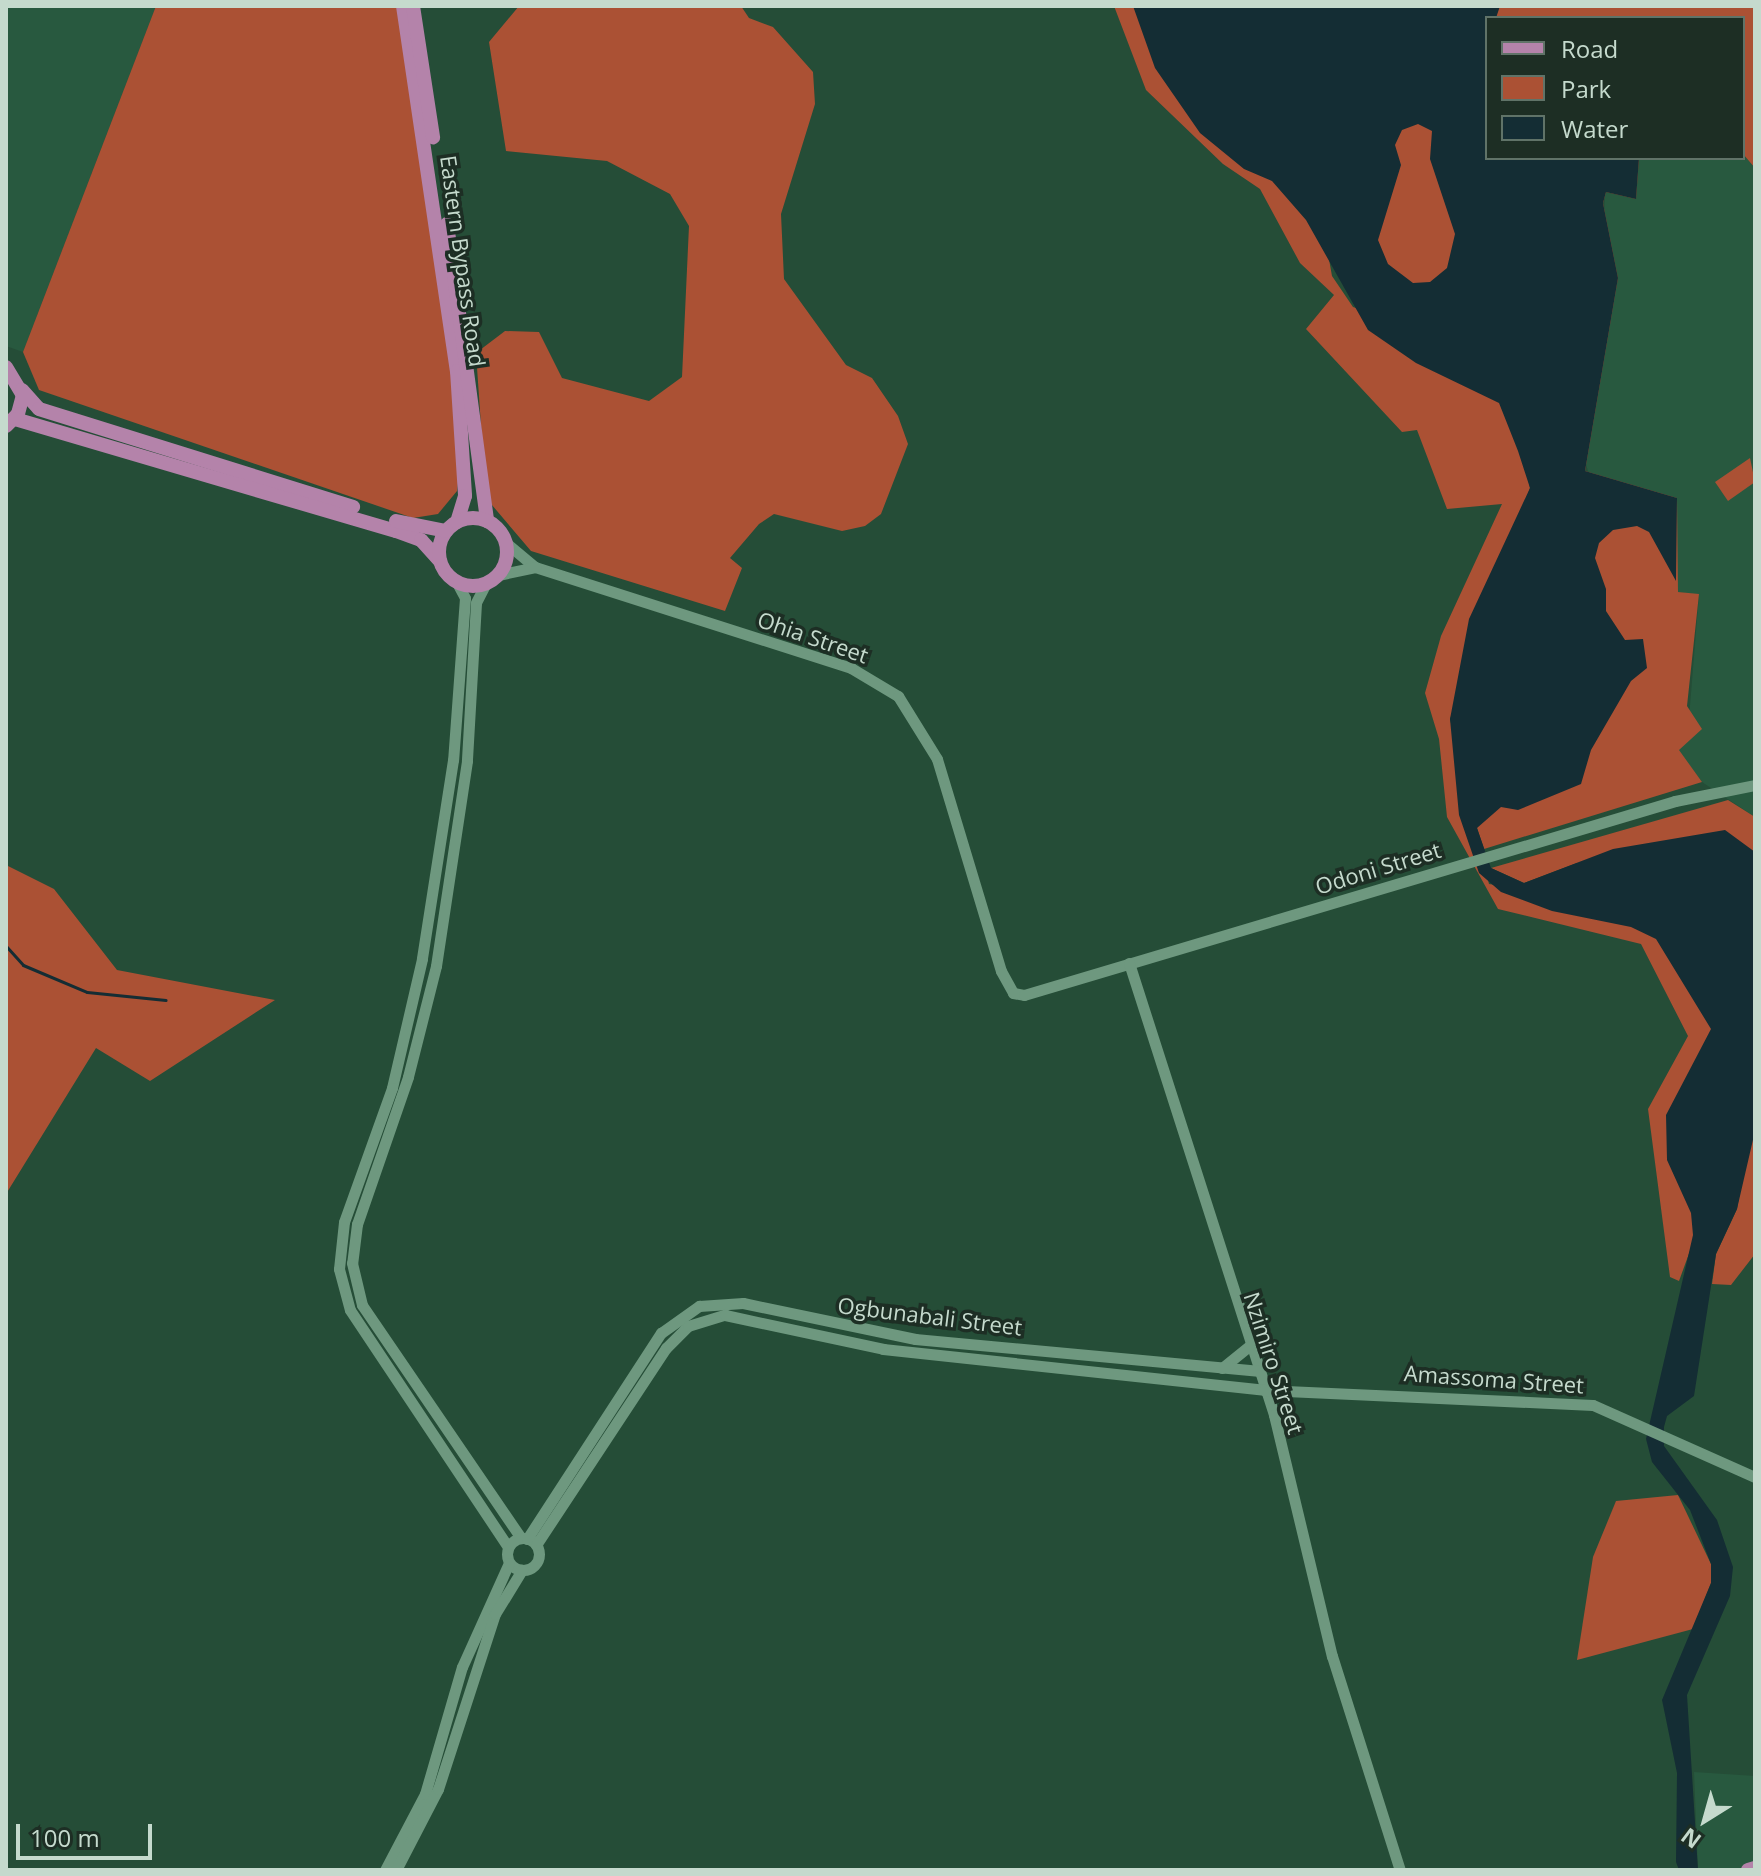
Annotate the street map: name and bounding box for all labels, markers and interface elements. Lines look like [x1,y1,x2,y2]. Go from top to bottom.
legend [1485,16,1745,160]
text: Road [1561,32,1618,65]
text: Park [1561,72,1611,105]
text: Water [1561,112,1628,145]
street label: Eastern Bypass Road [435,153,491,369]
street label: Ohia Street [754,606,872,668]
street label: Odoni Street [1312,836,1444,900]
street label: Nzimiro Street [1239,1289,1309,1437]
street label: Ogbunabali Street [836,1292,1024,1340]
street label: Amassoma Street [1403,1360,1585,1398]
north arrow [1665,1780,1745,1860]
scale bar [20,1808,156,1858]
text: 100 m [30,1821,100,1854]
text: N [1674,1822,1707,1857]

